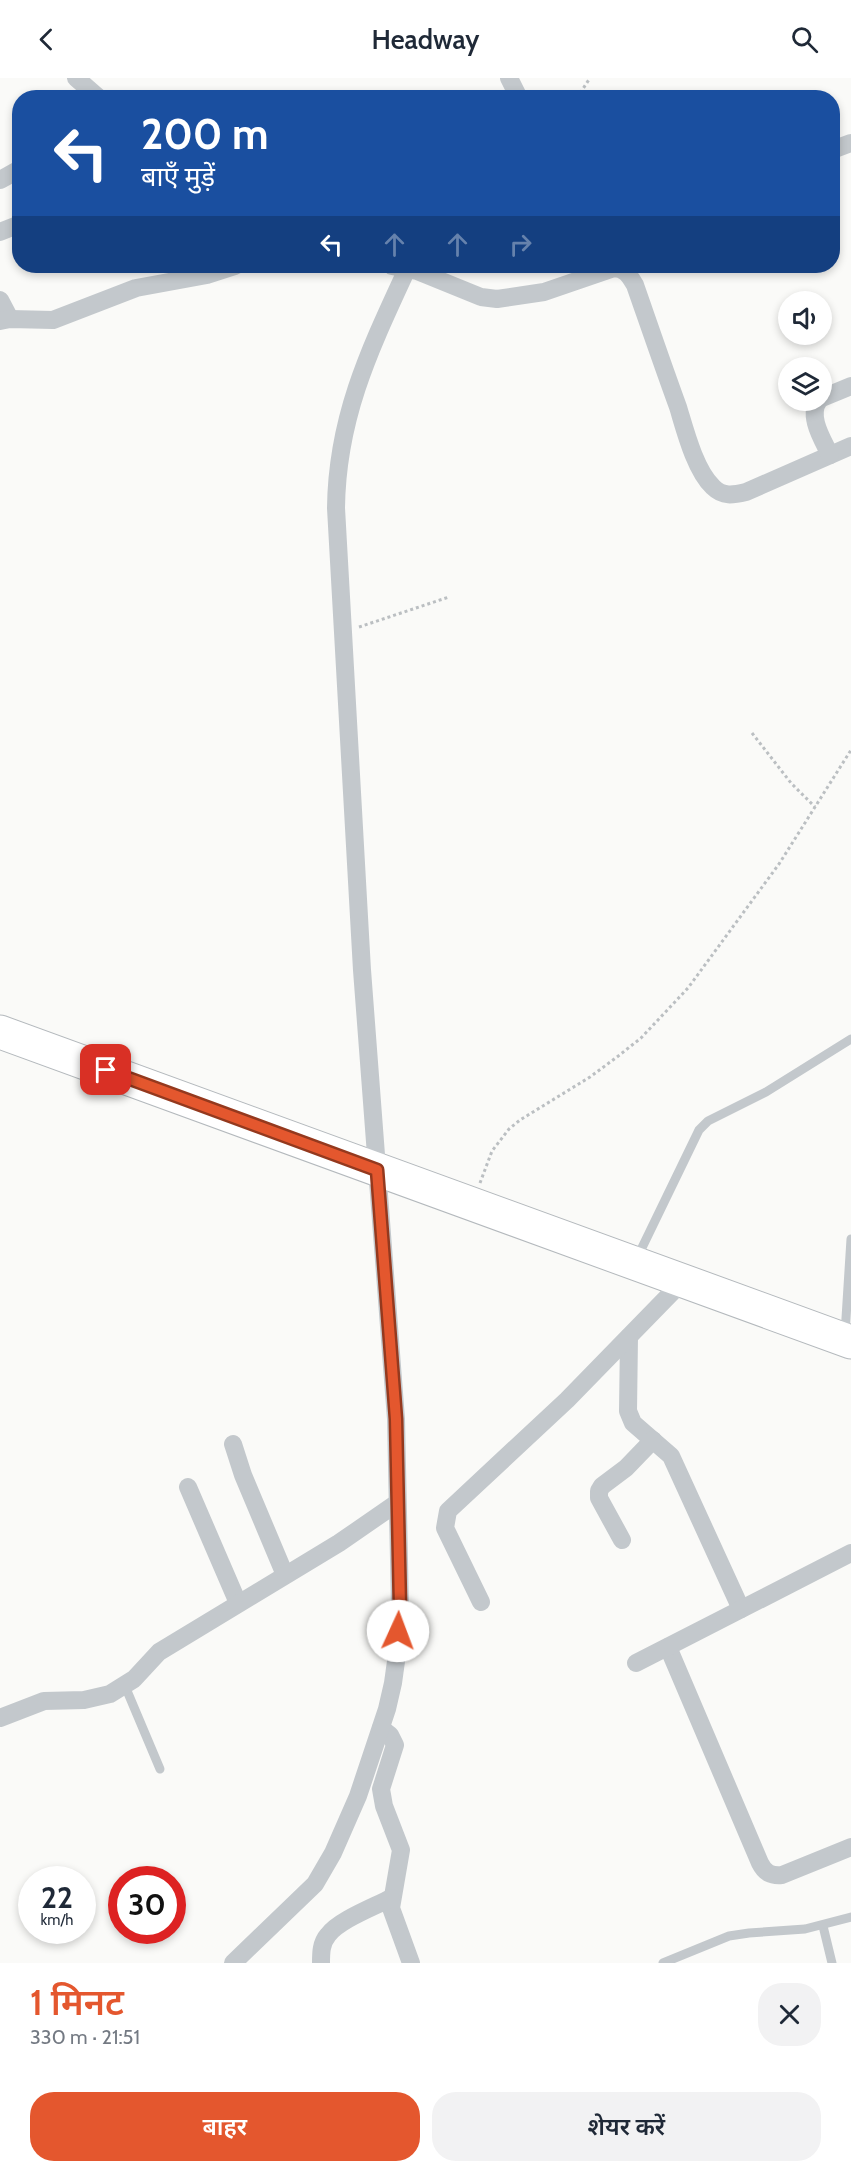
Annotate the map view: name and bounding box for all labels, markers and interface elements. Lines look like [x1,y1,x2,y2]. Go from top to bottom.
icon: back [30,23,63,56]
text: Headway [372,23,479,56]
icon: search [788,23,821,56]
text: 200 m [141,108,268,160]
icon: left [42,114,120,192]
text: बाएँ मुड़ें [141,160,215,193]
icon: left [315,228,348,261]
icon: ahead [378,228,411,261]
icon: ahead [441,228,474,261]
icon: right [504,228,537,261]
map controls [778,291,832,411]
button: sound [778,291,832,345]
button: layers [778,357,832,411]
pin [80,1044,131,1095]
icon: arrive [89,1053,122,1086]
position arrow [366,1599,430,1663]
speed limit sign: 30 [108,1866,186,1944]
text: 22 [41,1879,73,1916]
text: km/h [41,1911,73,1929]
text: 1 मिनट [30,1980,124,2024]
button: close [758,1983,821,2046]
text: 330 m · 21:51 [30,2025,140,2049]
button: बाहर [30,2092,420,2161]
button: शेयर करें [432,2092,821,2161]

